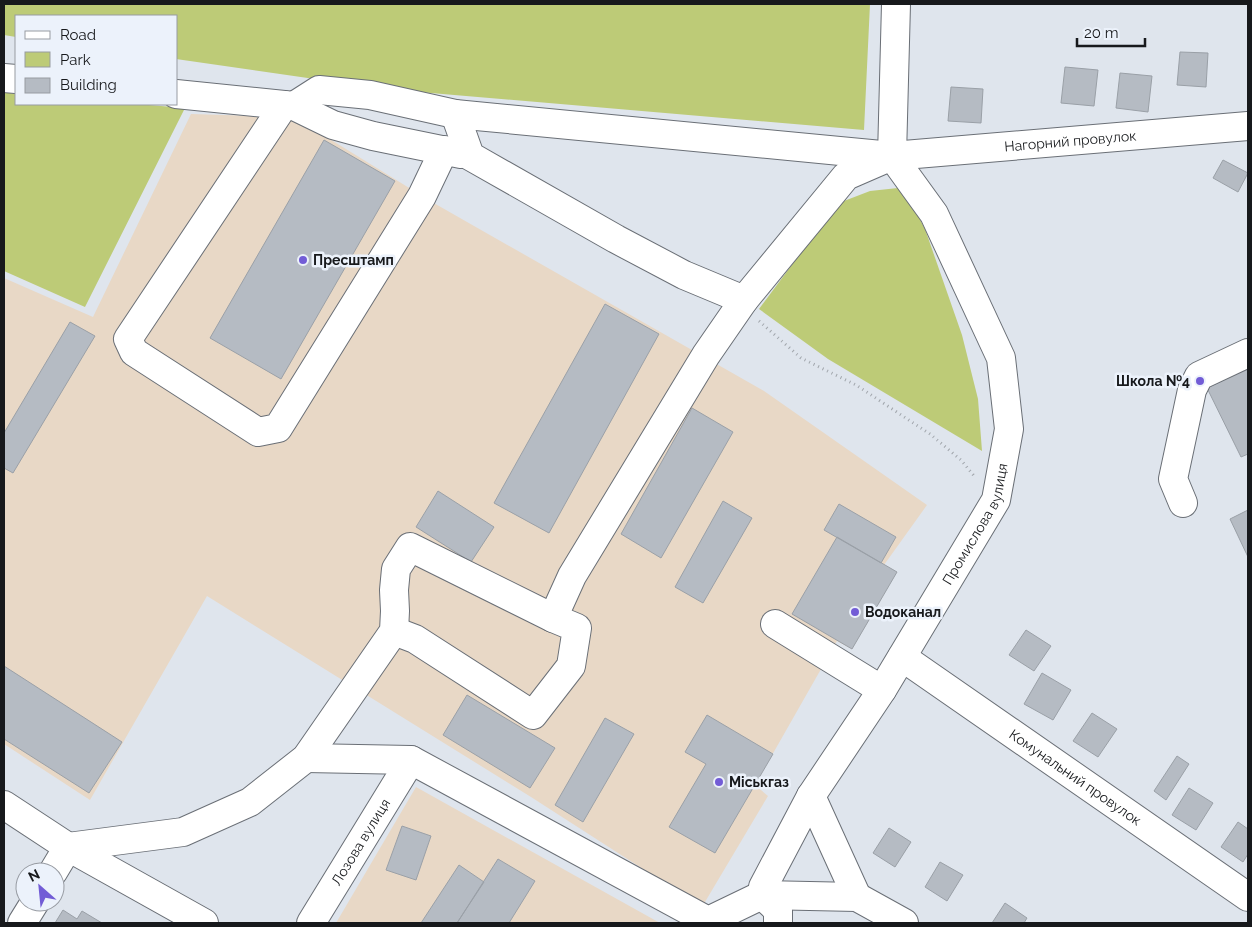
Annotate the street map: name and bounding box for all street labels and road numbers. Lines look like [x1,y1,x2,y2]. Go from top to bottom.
street label: Нагорний провулок [1004,127,1137,155]
street label: Промислова вулиця [939,462,1011,588]
street label: Комунальний провулок [1006,726,1144,829]
street label: Лозова вулиця [328,796,393,888]

